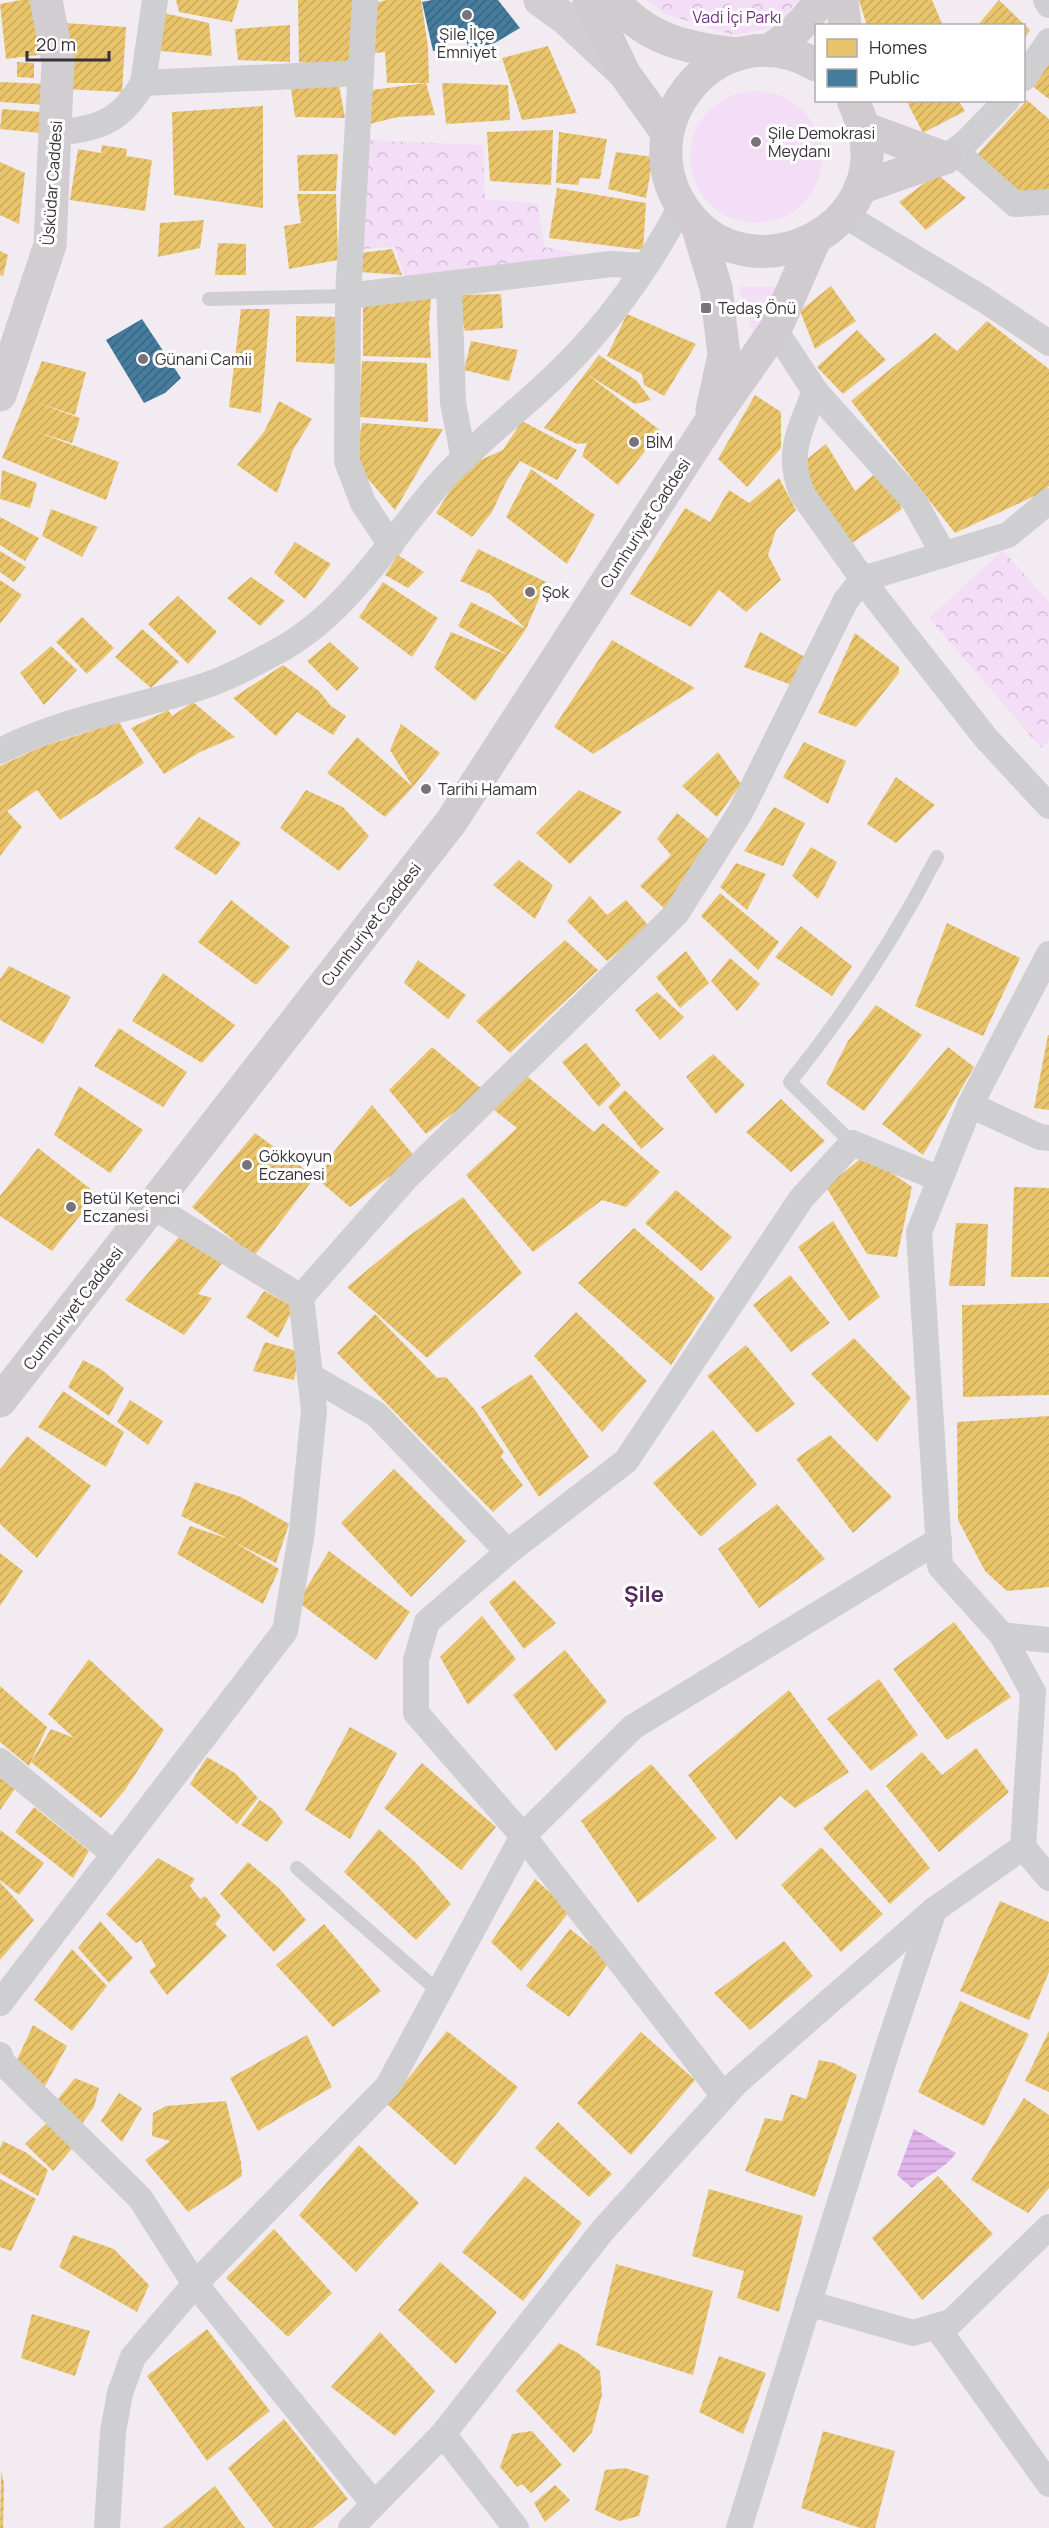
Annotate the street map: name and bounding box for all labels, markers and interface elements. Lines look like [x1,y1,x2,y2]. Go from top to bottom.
park label: Vadi İçi Parkı [692,6,782,28]
marker: Şile İlçe Emniyet [460,8,474,22]
place label: Şile İlçe Emniyet [437,23,497,63]
scale bar [27,24,110,62]
legend [815,24,1025,102]
text: 20 m [36,32,76,56]
text: Homes [869,35,927,59]
text: Public [869,65,920,89]
street label: Üsküdar Caddesi [37,120,67,246]
place label: Şile Demokrasi Meydanı [768,122,875,162]
marker: Şile Demokrasi Meydanı [749,135,763,149]
place label: Tedaş Önü [718,297,796,319]
marker: Tedaş Önü [699,301,713,315]
place label: Günani Camii [155,348,252,370]
marker: Günani Camii [136,352,150,366]
place label: BİM [646,431,673,453]
marker: BİM [627,435,641,449]
street label: Cumhuriyet Caddesi [595,454,695,592]
place label: Şok [542,581,570,603]
marker: Şok [523,585,537,599]
place label: Tarihi Hamam [438,778,537,800]
marker: Tarihi Hamam [419,782,433,796]
street label: Cumhuriyet Caddesi [316,858,426,990]
place label: Gökkoyun Eczanesi [259,1145,332,1185]
marker: Gökkoyun Eczanesi [240,1158,254,1172]
place label: Betül Ketenci Eczanesi [83,1187,180,1227]
marker: Betül Ketenci Eczanesi [64,1200,78,1214]
street label: Cumhuriyet Caddesi [18,1242,128,1374]
district label: Şile [624,1579,664,1609]

